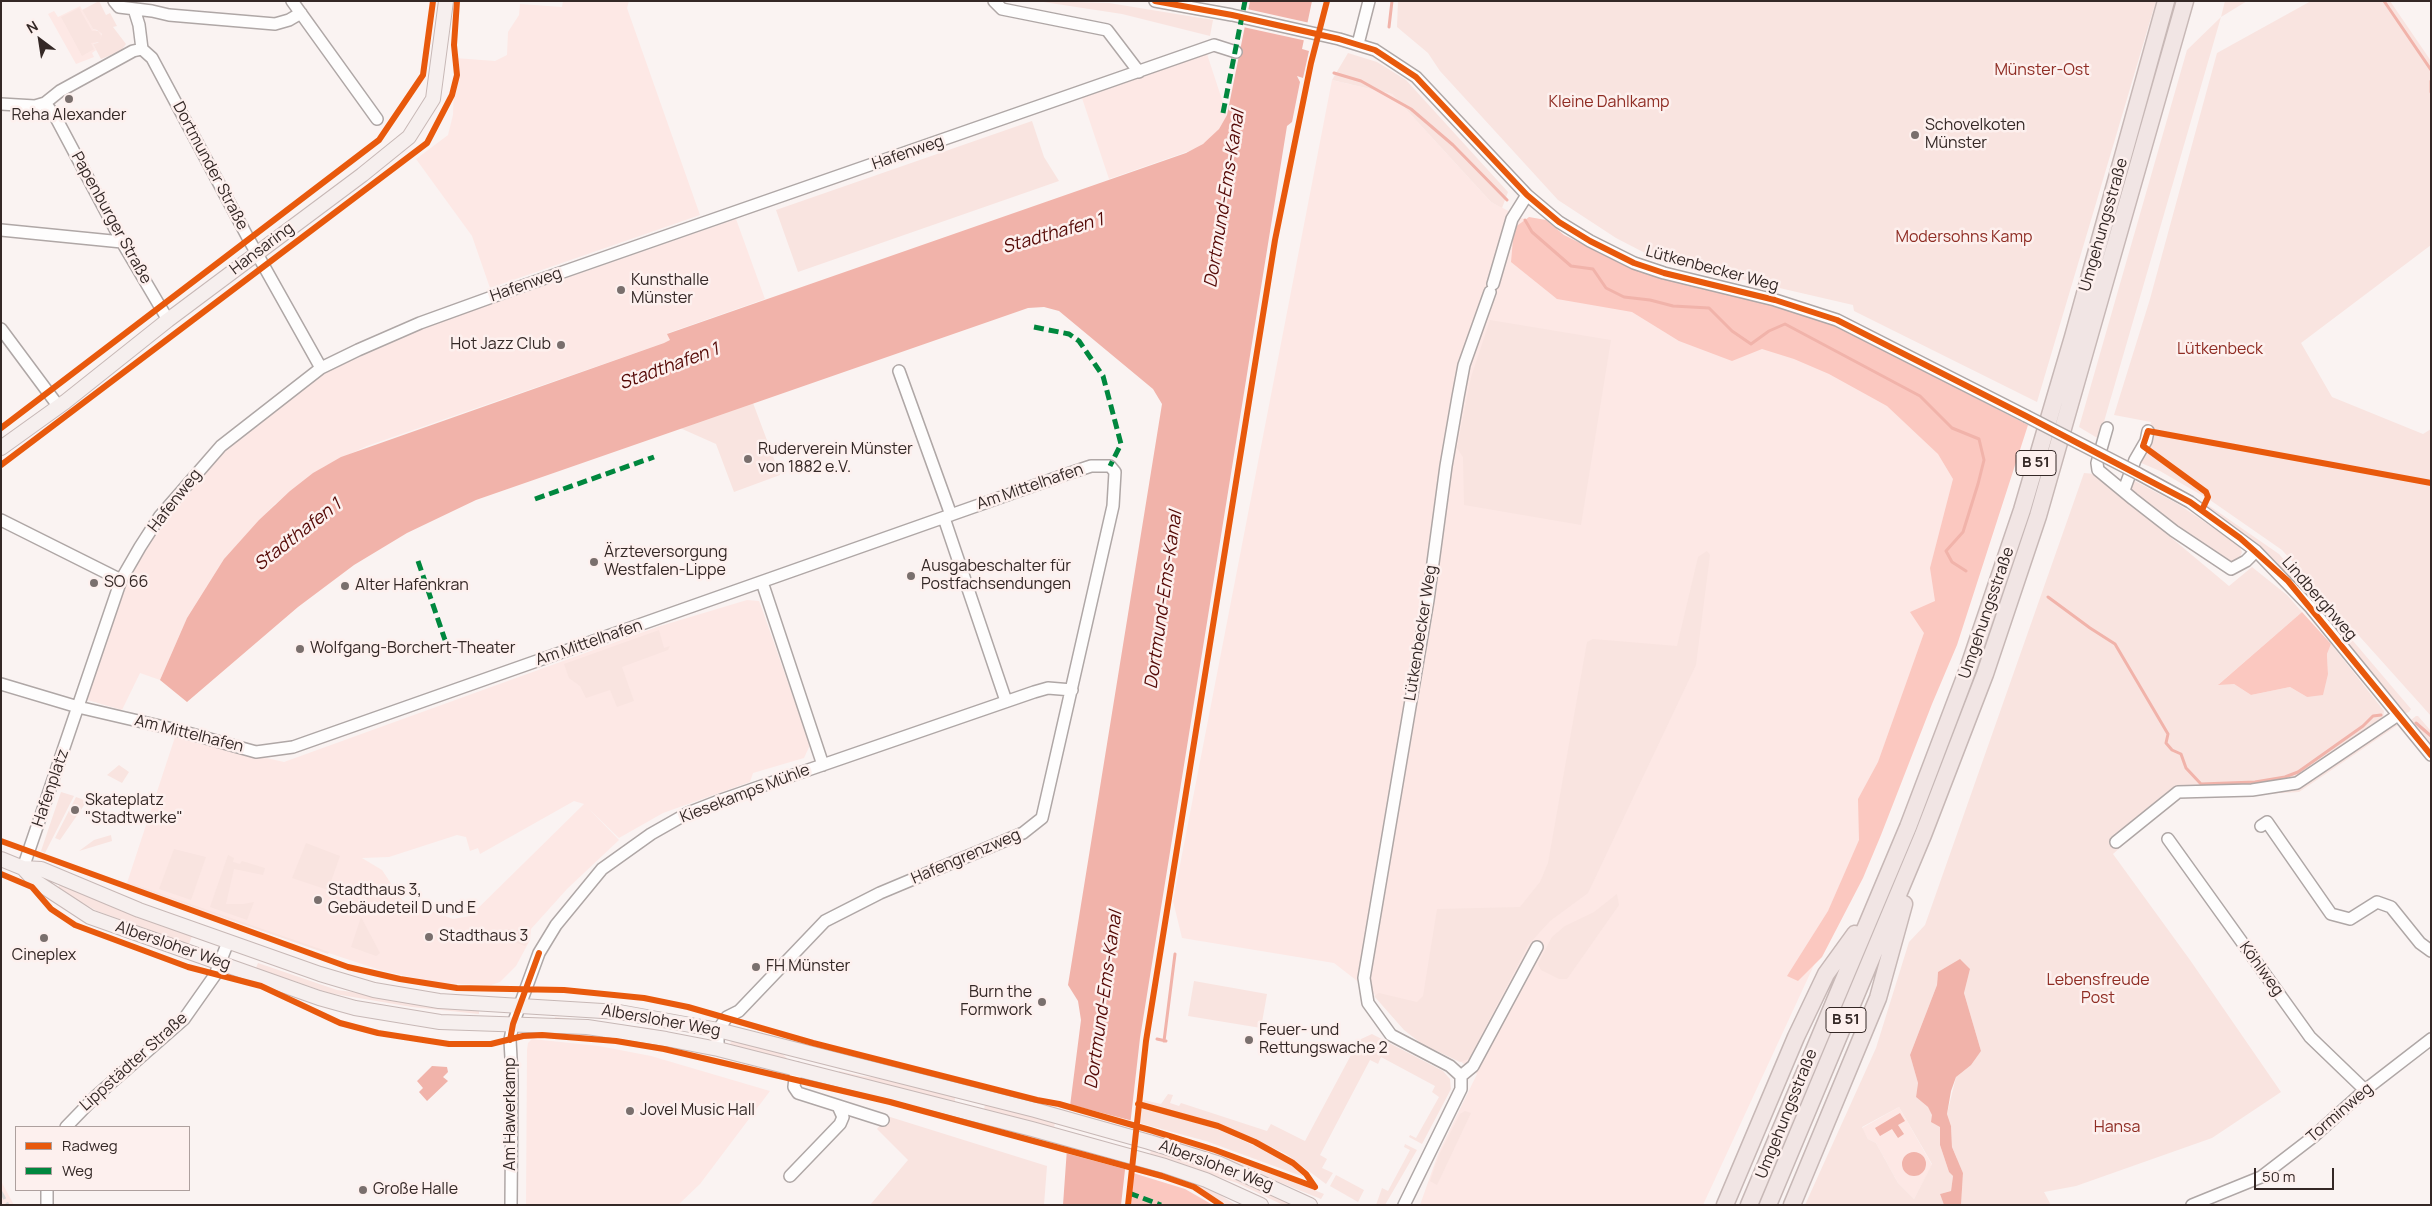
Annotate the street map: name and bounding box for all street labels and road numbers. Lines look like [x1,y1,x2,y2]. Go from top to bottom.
street label: Dortmunder Straße [168,99,252,233]
street label: Hafenweg [870,132,946,174]
street label: Papenburger Straße [67,149,155,287]
street label: Umgehungsstraße [2076,156,2132,294]
street label: Hansaring [226,219,298,279]
street label: Lütkenbecker Weg [1643,242,1781,296]
street label: Hafenweg [488,264,564,306]
road number: B 51 [2016,450,2056,476]
street label: Am Mittelhafen [974,460,1086,514]
street label: Hafenweg [144,466,206,536]
street label: Umgehungsstraße [1955,545,2019,681]
street label: Lindberghweg [2277,553,2361,645]
street label: Lütkenbecker Weg [1401,564,1441,702]
street label: Am Mittelhafen [533,616,645,670]
street label: Am Mittelhafen [133,711,245,757]
street label: Hafenplatz [29,747,73,829]
street label: Kiesekamps Mühle [677,760,813,828]
street label: Hafengrenzweg [909,825,1023,889]
street label: Albersloher Weg [113,917,233,975]
street label: Köhlweg [2235,938,2287,1000]
street label: Albersloher Weg [600,1001,722,1041]
road number: B 51 [1826,1008,1866,1032]
street label: Lippstädter Straße [76,1009,192,1115]
street label: Umgehungsstraße [1752,1046,1822,1182]
street label: Am Hawerkamp [501,1057,521,1171]
street label: Torminweg [2303,1079,2377,1147]
street label: Albersloher Weg [1156,1136,1276,1196]

